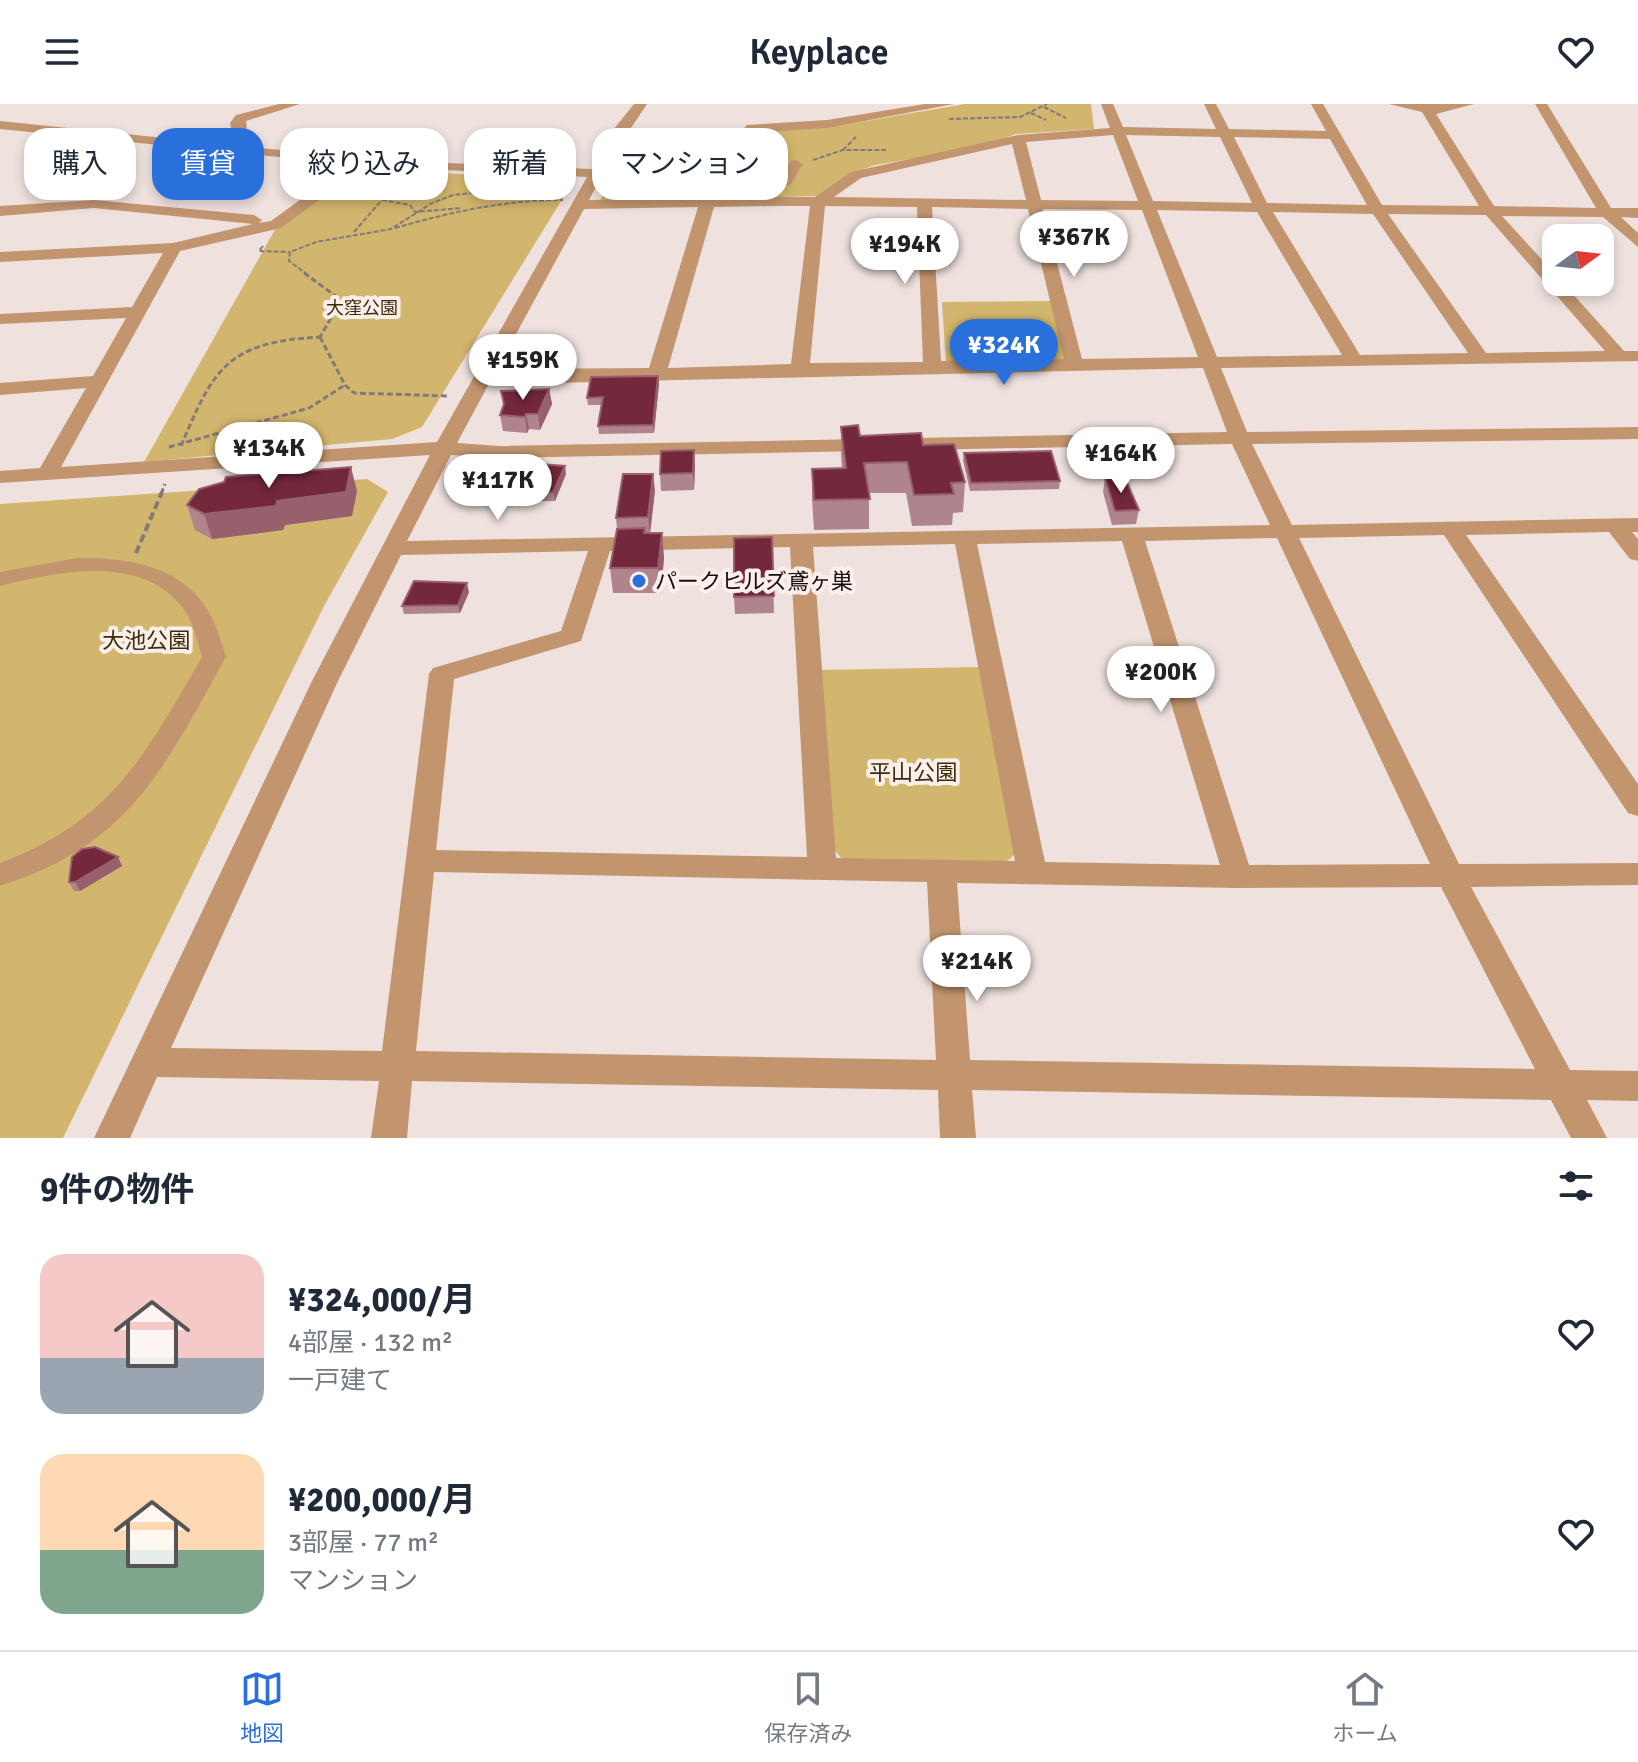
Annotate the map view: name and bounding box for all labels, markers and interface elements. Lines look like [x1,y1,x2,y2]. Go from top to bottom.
icon: menu [40,30,84,74]
text: Keyplace [749,30,889,75]
icon: heart [1554,30,1598,74]
chip: 購入 [24,128,136,200]
chip: 賃貸 [152,128,264,200]
chip: 絞り込み [280,128,448,200]
chip: 新着 [464,128,576,200]
chip: マンション [592,128,788,200]
pin: ¥367K [1018,211,1130,279]
pin: ¥194K [849,218,961,286]
text: ¥367K [1038,221,1110,253]
north arrow [1542,224,1614,296]
map controls [1542,224,1614,296]
text: ¥194K [869,228,941,260]
park label: 大窪公園 [326,297,398,319]
pin: ¥324K [948,319,1060,387]
text: ¥324K [968,329,1040,361]
pin: ¥159K [467,334,579,402]
text: ¥159K [487,344,559,376]
pin: ¥134K [213,422,325,490]
pin: ¥164K [1065,427,1177,495]
text: ¥134K [233,432,305,464]
text: ¥164K [1085,437,1157,469]
pin: ¥117K [442,454,554,522]
text: ¥117K [462,464,534,496]
place label: パークヒルズ鳶ヶ巣 [655,568,853,595]
marker: パークヒルズ鳶ヶ巣 [630,572,648,590]
park label: 大池公園 [102,627,190,654]
pin: ¥200K [1105,646,1217,714]
text: ¥200K [1125,656,1197,688]
park label: 平山公園 [869,759,957,786]
pin: ¥214K [921,935,1033,1003]
text: ¥214K [941,945,1013,977]
icon: filters [1554,1164,1598,1208]
text: 9件の物件 [40,1169,194,1211]
text: ¥324,000/月 [288,1279,476,1321]
icon: home [104,1286,200,1382]
icon: heart [1554,1312,1598,1356]
text: 4部屋 · 132 m² [288,1327,453,1359]
text: 一戸建て [288,1365,392,1397]
text: ¥200,000/月 [288,1479,476,1521]
icon: home [104,1486,200,1582]
icon: heart [1554,1512,1598,1556]
text: 3部屋 · 77 m² [288,1527,439,1559]
text: マンション [288,1565,418,1597]
tab: 地図 [240,1667,284,1747]
tab: 保存済み [764,1667,852,1747]
tab: ホーム [1333,1667,1398,1747]

